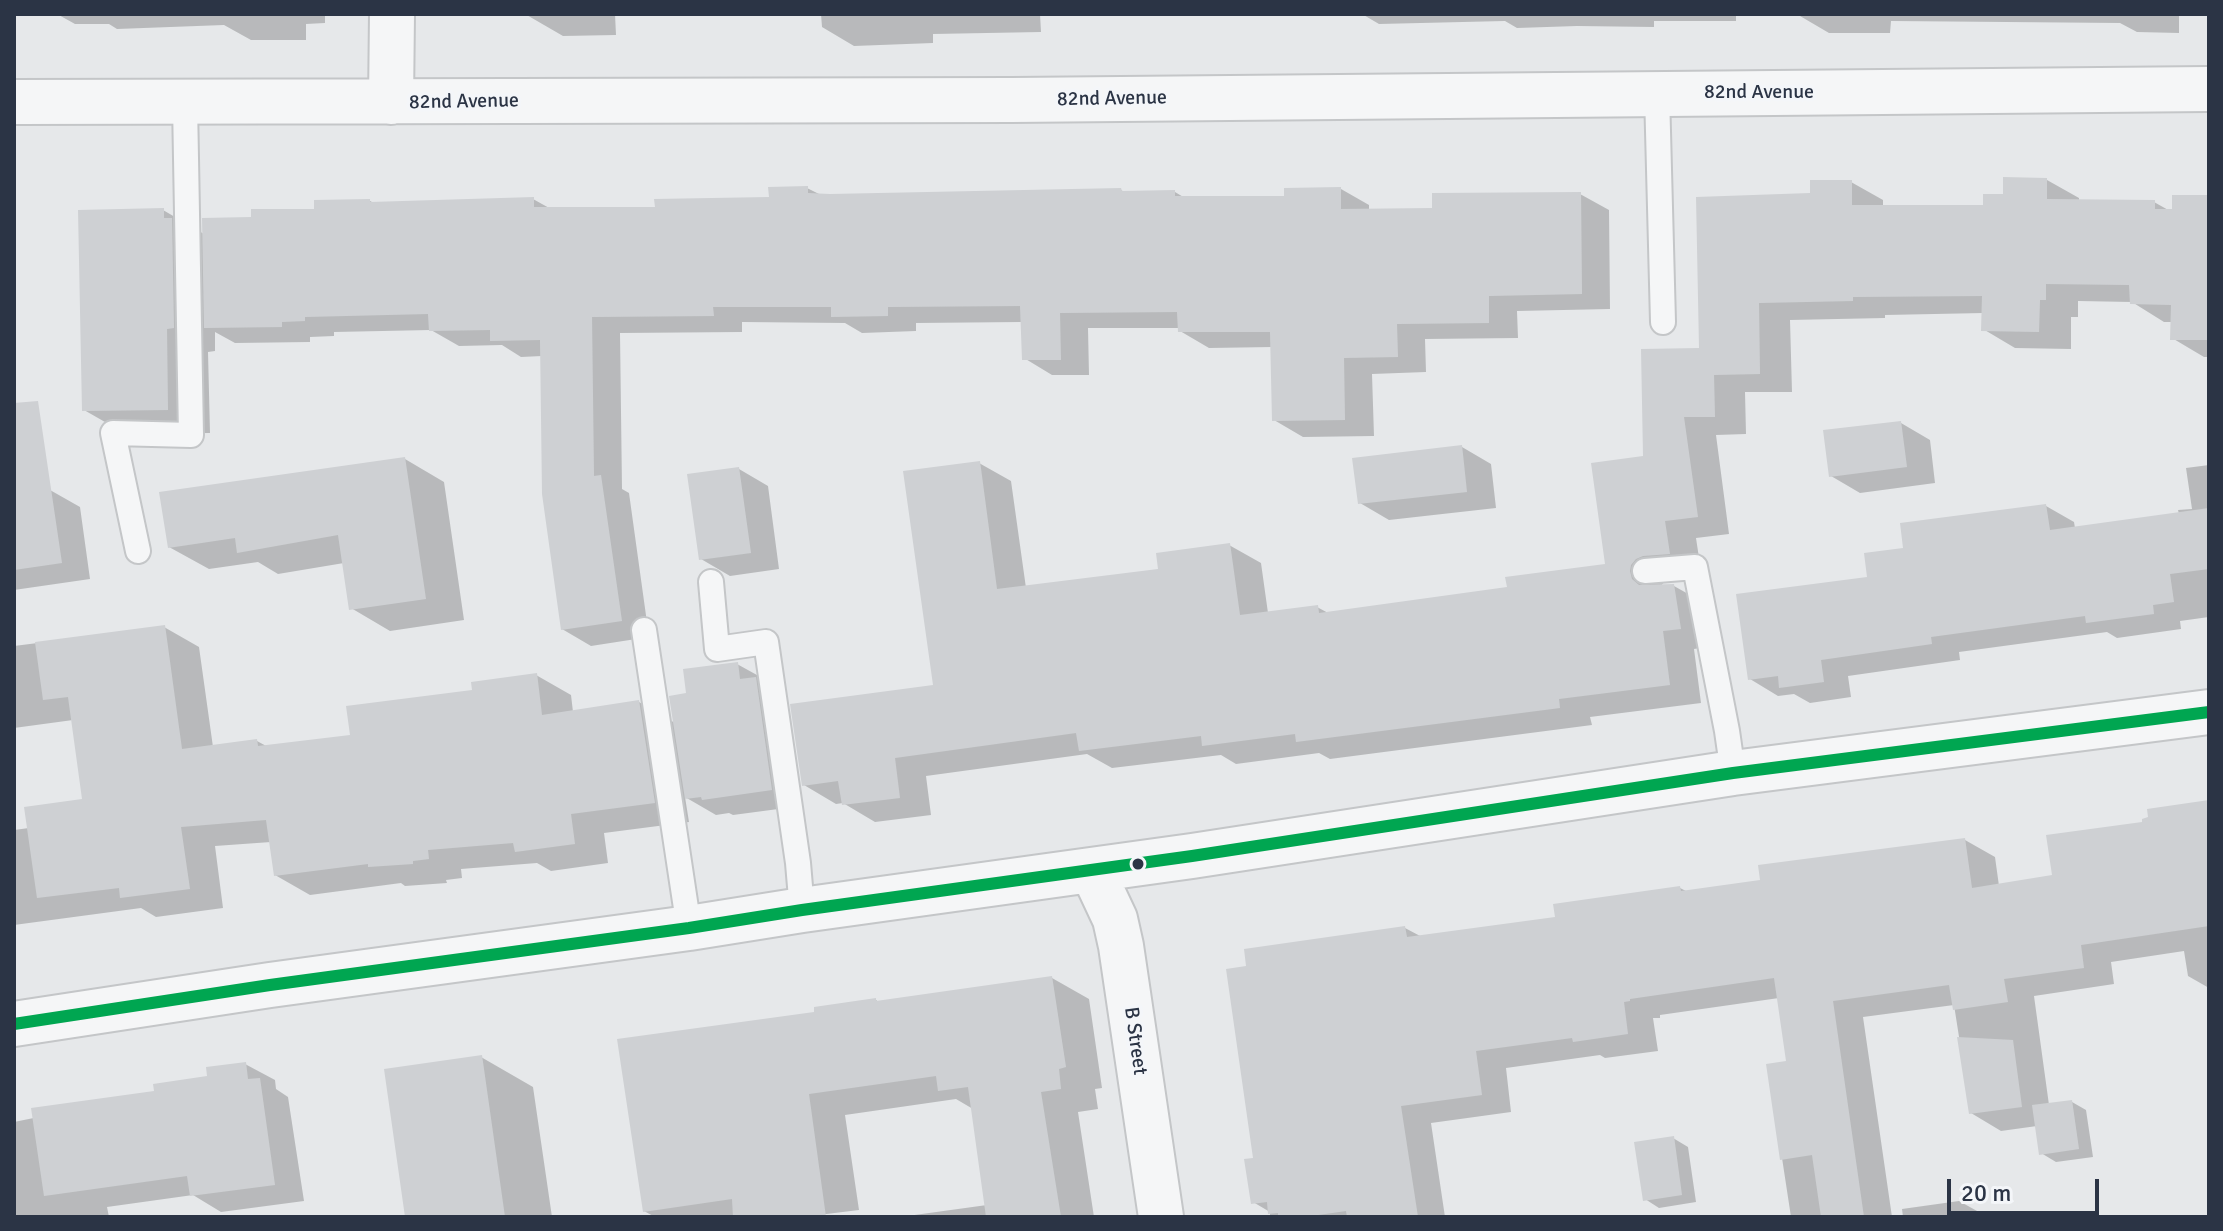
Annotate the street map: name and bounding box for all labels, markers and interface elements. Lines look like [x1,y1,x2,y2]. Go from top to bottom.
street label: 82nd Avenue [1704,81,1814,105]
street label: 82nd Avenue [1057,86,1167,112]
street label: 82nd Avenue [409,89,519,115]
unlabelled marker [1130,856,1146,872]
street label: B Street [1118,1005,1152,1077]
scale bar [1951,1163,2103,1213]
text: 20 m [1961,1178,2011,1208]

